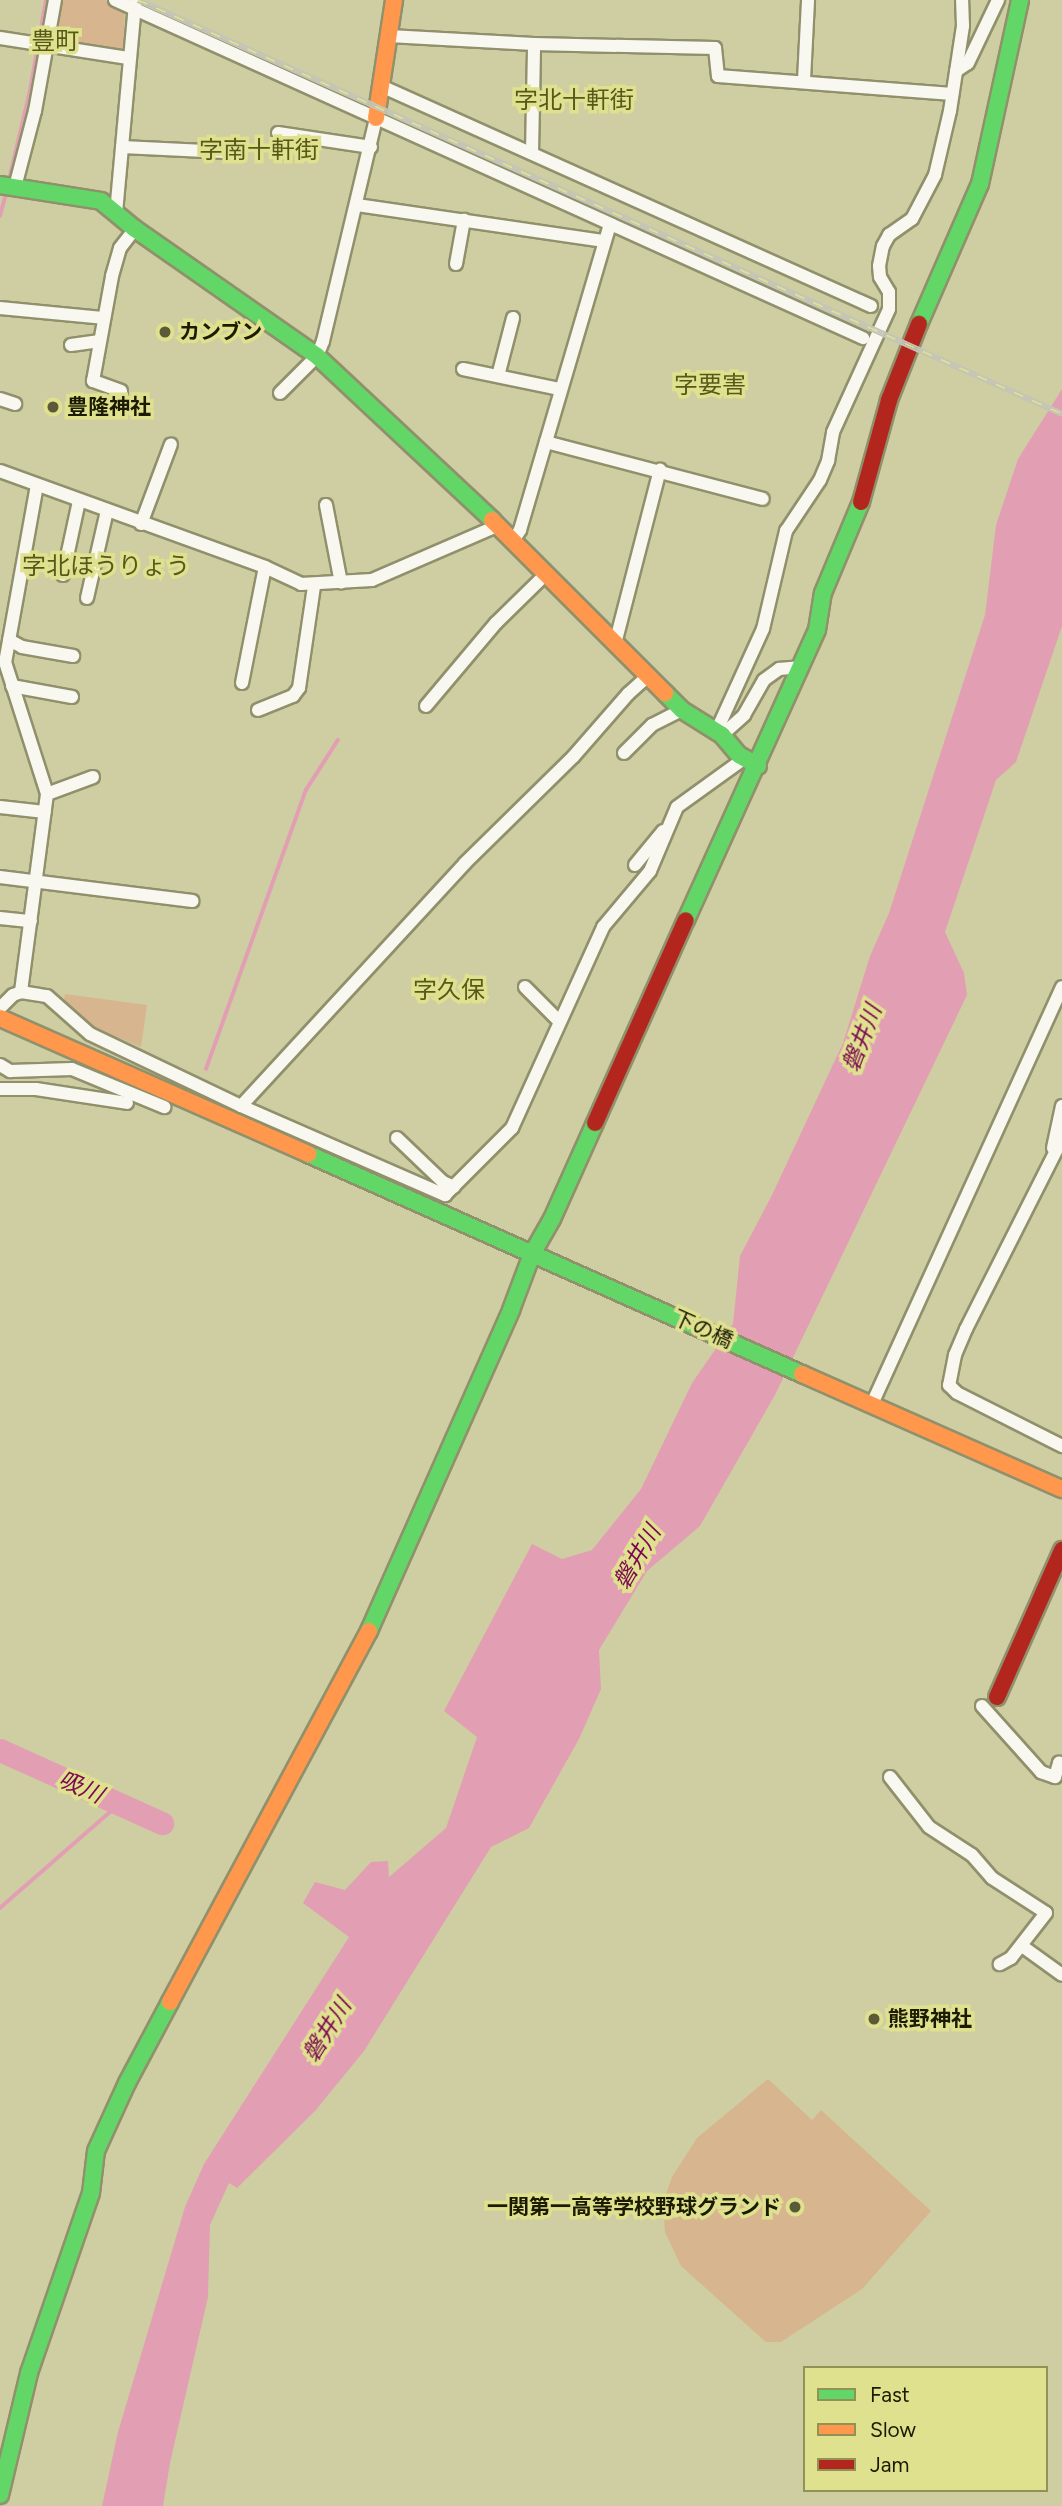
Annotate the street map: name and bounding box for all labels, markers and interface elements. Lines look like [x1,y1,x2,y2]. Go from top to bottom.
district label: 豊町 [31,27,79,55]
district label: 字北十軒街 [514,86,634,114]
district label: 字南十軒街 [199,136,319,164]
place label: カンブン [179,319,263,345]
marker: カンブン [157,324,173,340]
district label: 字要害 [674,371,746,399]
place label: 豊隆神社 [67,394,151,420]
marker: 豊隆神社 [45,399,61,415]
district label: 字北ほうりょう [22,552,190,580]
district label: 字久保 [413,976,485,1004]
water label: 磐井川 [837,1001,887,1075]
street label: 下の橋 [669,1305,737,1353]
water label: 磐井川 [608,1520,666,1594]
water label: 吸川 [54,1765,108,1809]
water label: 磐井川 [297,1993,357,2067]
place label: 熊野神社 [888,2006,972,2032]
marker: 熊野神社 [866,2011,882,2027]
place label: 一関第一高等学校野球グランド [487,2194,781,2220]
marker: 一関第一高等学校野球グランド [787,2199,803,2215]
legend [803,2366,1048,2492]
text: Fast [870,2382,910,2407]
text: Slow [870,2417,916,2442]
text: Jam [870,2452,909,2477]

